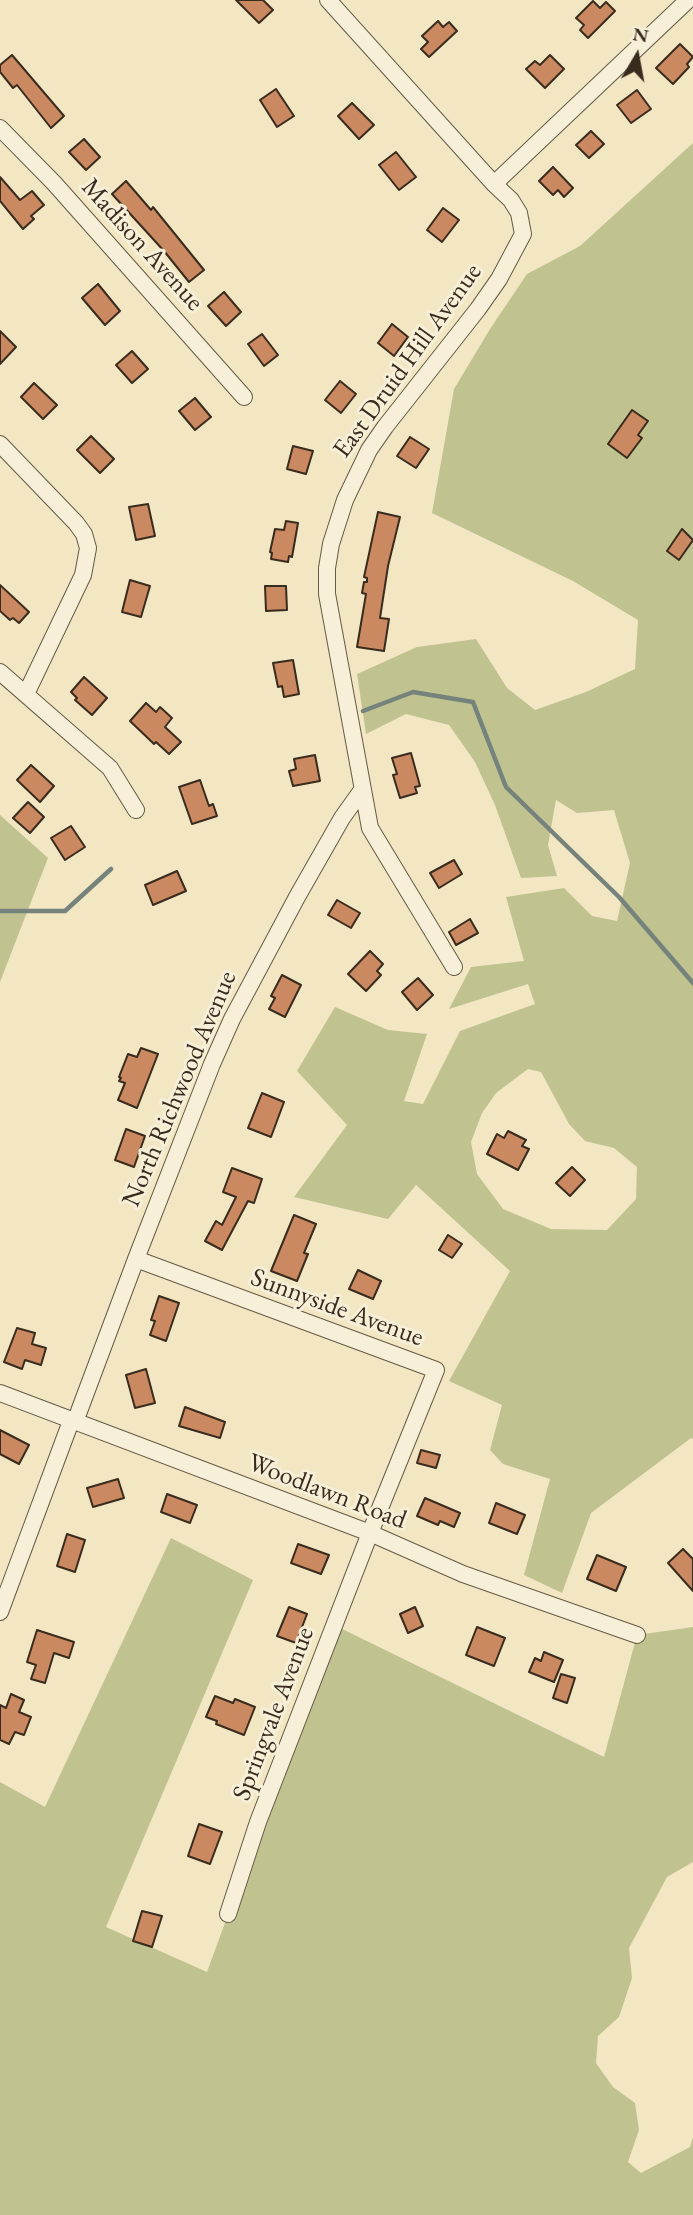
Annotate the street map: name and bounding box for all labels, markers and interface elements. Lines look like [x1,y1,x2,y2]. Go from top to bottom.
north arrow [602,21,672,91]
text: N [631,21,650,48]
street label: Madison Avenue [74,172,210,318]
street label: East Druid Hill Avenue [327,258,489,464]
street label: North Richwood Avenue [116,966,244,1212]
street label: Sunnyside Avenue [246,1262,428,1354]
street label: Woodlawn Road [243,1447,411,1537]
street label: Springvale Avenue [227,1623,321,1805]

